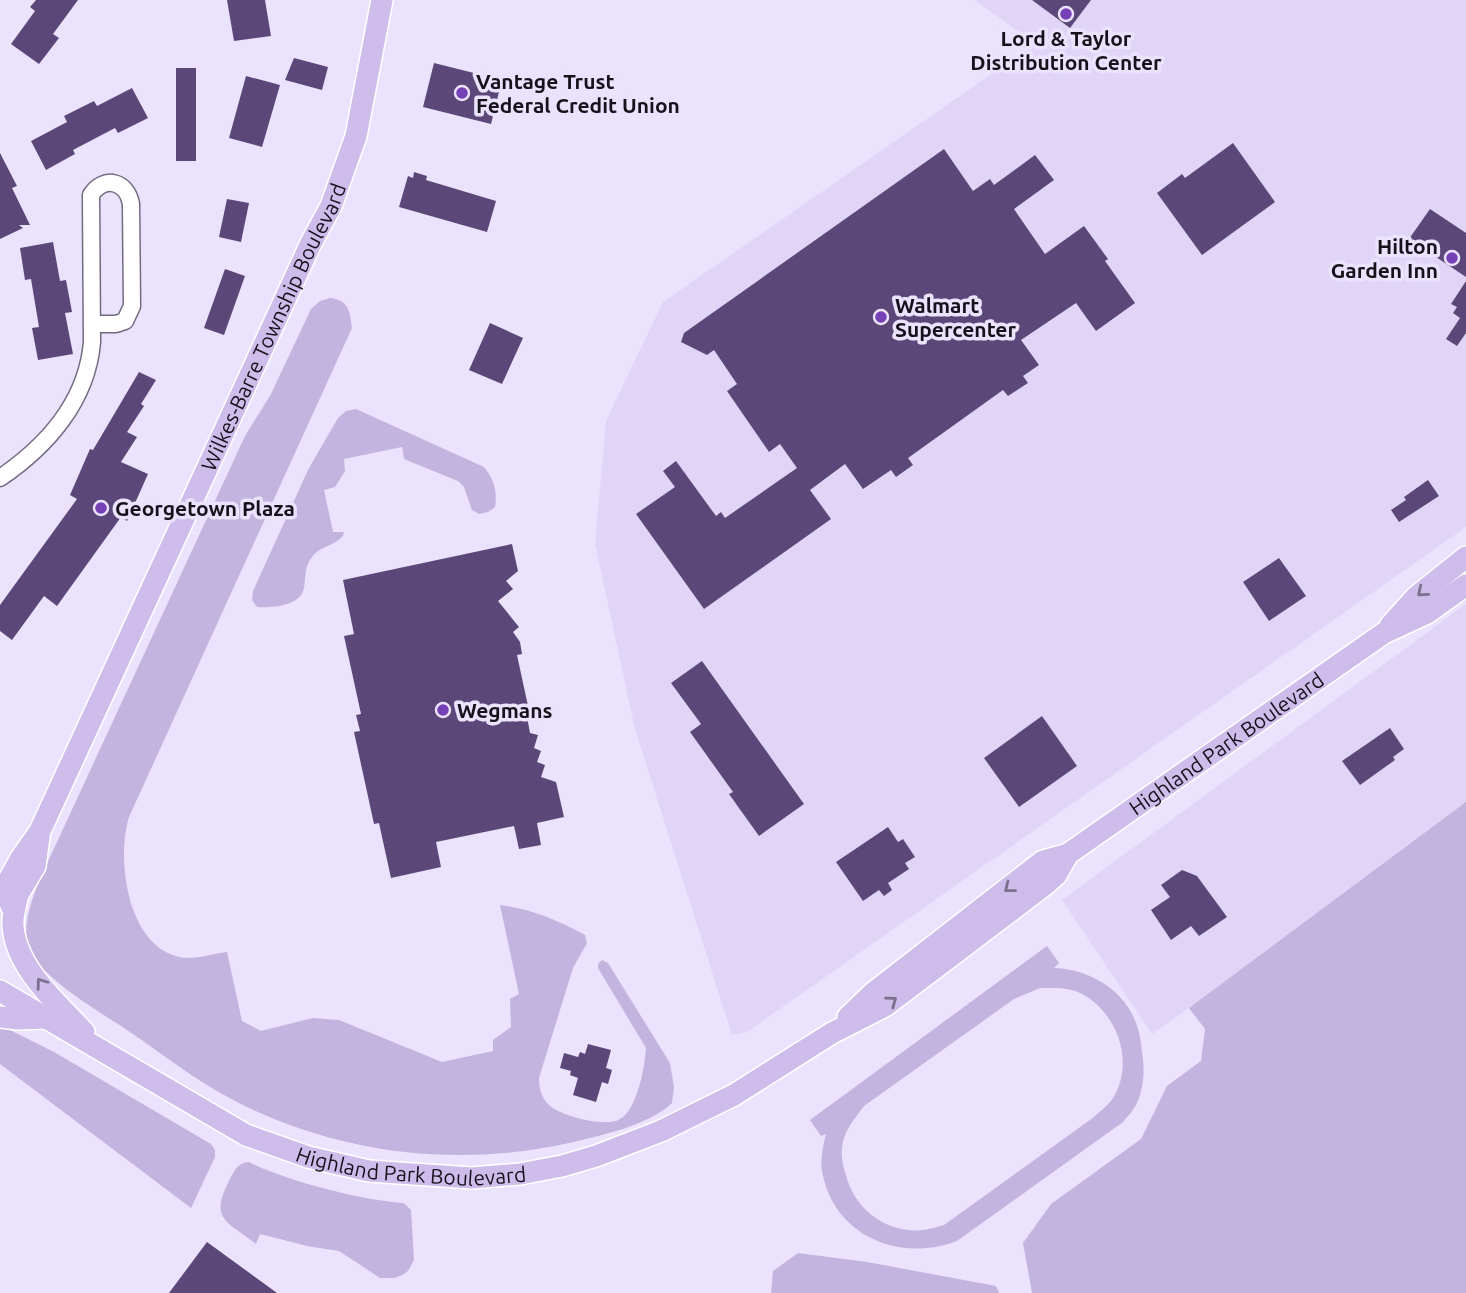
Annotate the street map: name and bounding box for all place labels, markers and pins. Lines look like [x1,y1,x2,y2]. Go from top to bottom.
marker: Lord & Taylor Distribution Center [1058,6,1074,22]
place label: Lord & Taylor Distribution Center [970,26,1162,74]
place label: Vantage Trust Federal Credit Union [476,69,680,117]
marker: Vantage Trust Federal Credit Union [454,85,470,101]
place label: Hilton Garden Inn [1331,234,1438,282]
marker: Hilton Garden Inn [1444,250,1460,266]
place label: Walmart Supercenter [895,293,1016,341]
marker: Walmart Supercenter [873,309,889,325]
place label: Georgetown Plaza [115,496,295,520]
marker: Georgetown Plaza [93,500,109,516]
place label: Wegmans [457,698,552,722]
marker: Wegmans [435,702,451,718]

